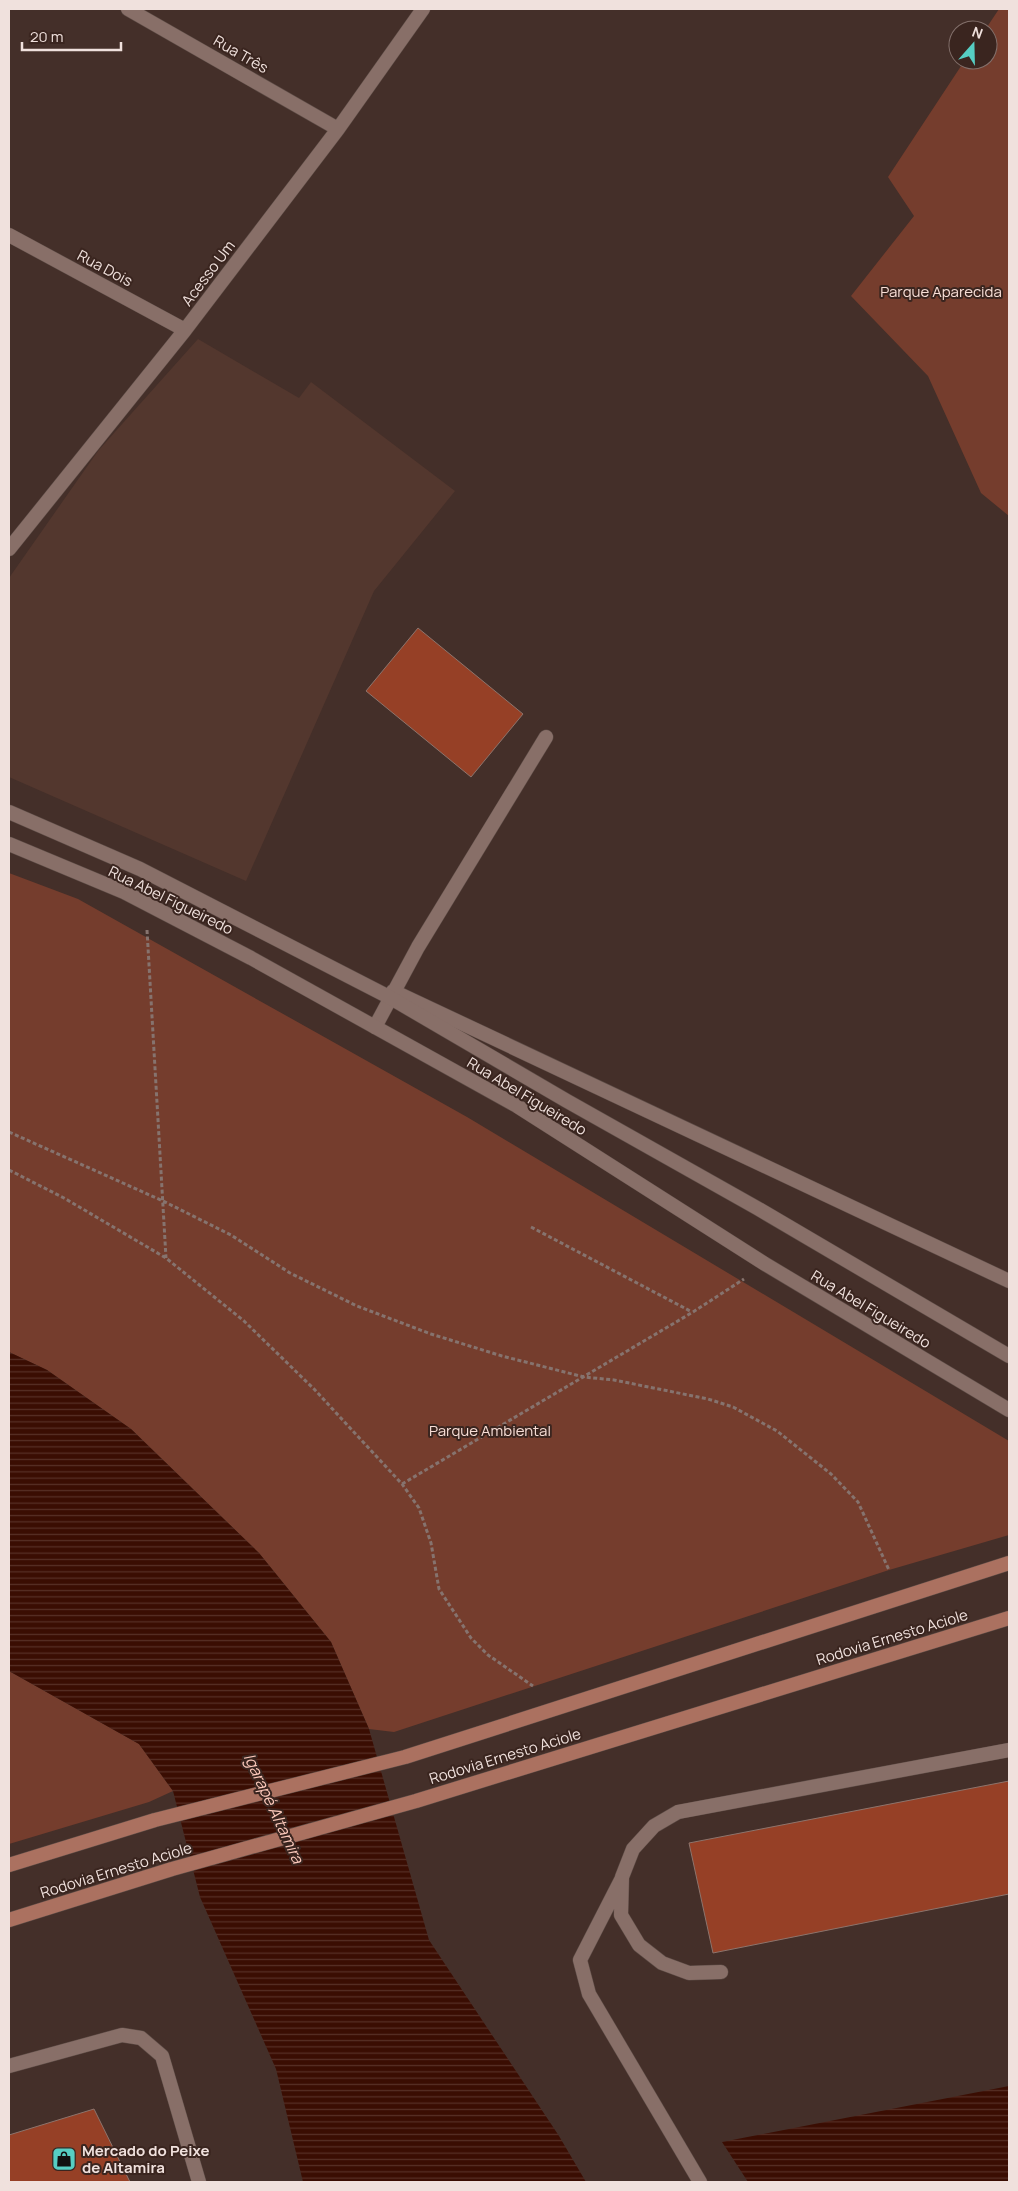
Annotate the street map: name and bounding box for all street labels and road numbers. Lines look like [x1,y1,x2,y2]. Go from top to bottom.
street label: Rua Três [210,30,272,78]
street label: Acesso Um [176,236,240,310]
street label: Rua Dois [74,245,137,291]
street label: Rua Abel Figueiredo [105,861,237,939]
street label: Rua Abel Figueiredo [463,1052,591,1140]
street label: Rua Abel Figueiredo [807,1265,935,1353]
street label: Rodovia Ernesto Aciole [814,1604,971,1670]
street label: Rodovia Ernesto Aciole [427,1723,584,1789]
street label: Rodovia Ernesto Aciole [38,1837,195,1903]

